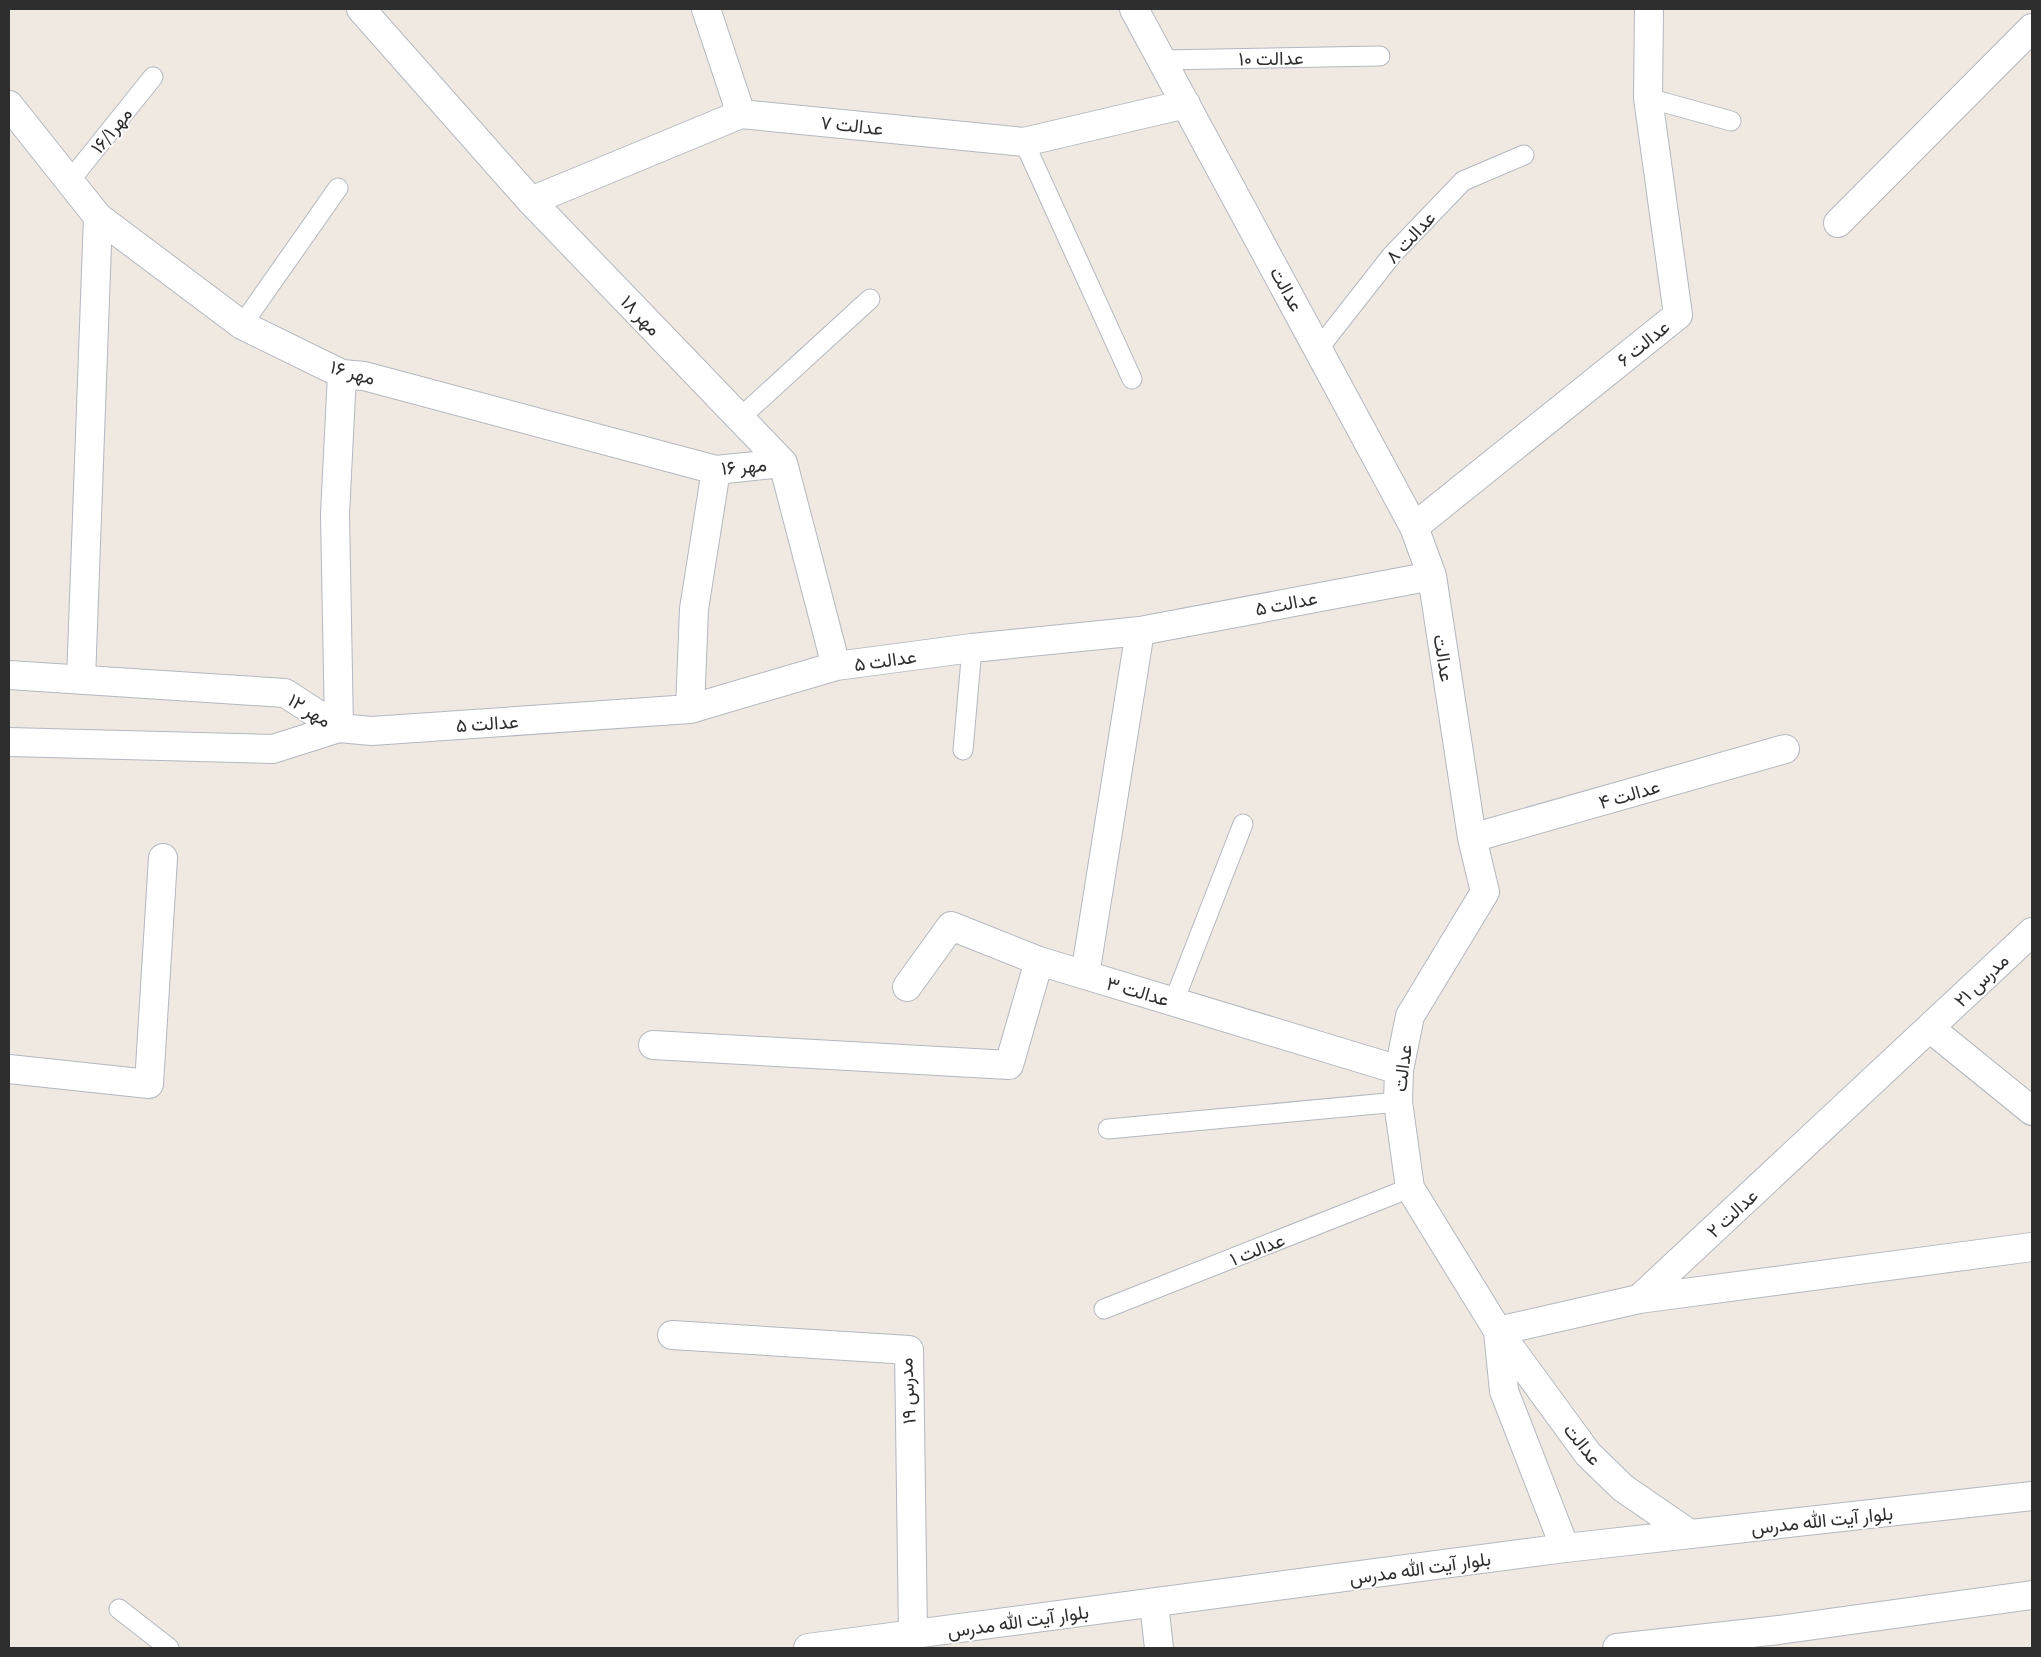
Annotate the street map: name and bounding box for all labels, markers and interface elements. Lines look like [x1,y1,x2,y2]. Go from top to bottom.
street label: عدالت ۱۰ [1238,45,1304,71]
street label: مهر۱۶/۱ [85,102,137,158]
street label: عدالت ۷ [820,110,884,140]
street label: عدالت ۸ [1380,206,1440,268]
street label: عدالت [1265,262,1309,316]
street label: مهر ۱۸ [616,290,666,340]
street label: عدالت ۶ [1612,315,1674,371]
street label: مهر ۱۶ [328,354,378,390]
street label: مهر ۱۶ [720,452,768,480]
street label: عدالت ۵ [1253,585,1319,621]
street label: عدالت [1428,633,1460,683]
street label: عدالت ۵ [852,644,918,676]
street label: مهر ۱۲ [284,688,336,732]
street label: عدالت ۵ [455,709,519,737]
street label: عدالت ۴ [1596,774,1662,814]
street label: مدرس ۲۱ [1949,948,2013,1012]
street label: عدالت ۳ [1104,971,1172,1011]
street label: عدالت [1387,1043,1417,1093]
street label: عدالت ۲ [1701,1183,1763,1243]
street label: عدالت ۱ [1226,1227,1288,1271]
street label: مدرس ۱۹ [893,1357,921,1425]
street label: عدالت [1559,1418,1607,1470]
street label: بلوار آیت الله مدرس [1750,1501,1894,1539]
street label: بلوار آیت الله مدرس [1348,1546,1492,1590]
street label: بلوار آیت الله مدرس [946,1599,1090,1643]

